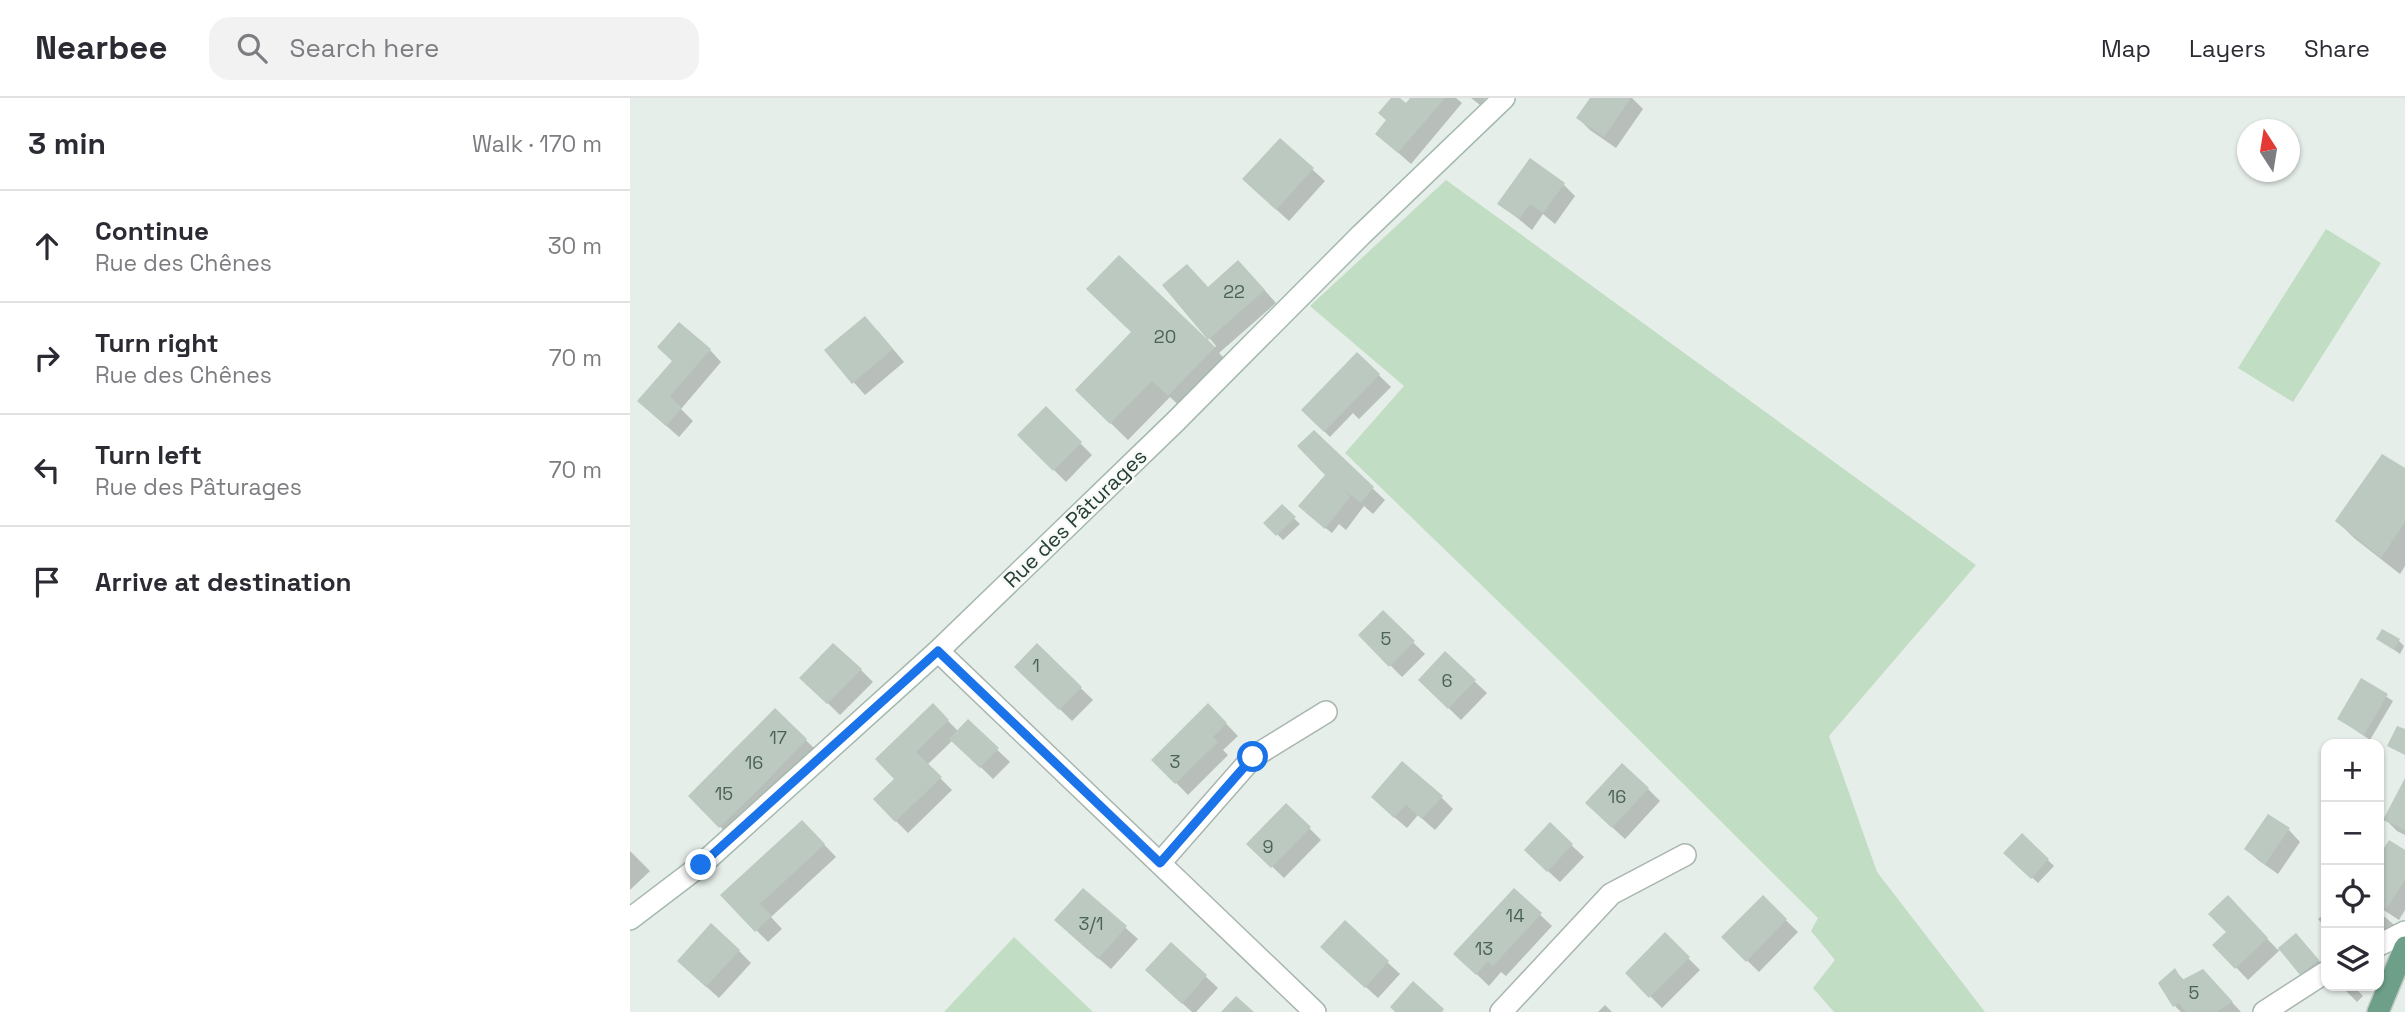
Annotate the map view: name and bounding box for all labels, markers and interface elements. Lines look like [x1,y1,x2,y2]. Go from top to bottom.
search box [209,17,699,80]
text: Nearbee [35,27,167,69]
icon: search [233,29,271,67]
text: Search here [289,31,439,65]
text: Map [2101,33,2151,64]
text: Layers [2189,33,2266,64]
text: Share [2304,33,2370,64]
north arrow [2237,119,2300,182]
text: 3 min [28,124,106,163]
text: Walk · 170 m [472,129,602,159]
text: Continue [95,214,209,248]
icon: ahead [28,227,66,265]
text: 30 m [548,231,602,261]
text: Rue des Chênes [95,248,272,278]
house number: 22 [1223,280,1245,303]
house number: 20 [1154,325,1176,348]
text: Turn right [95,326,219,360]
icon: right [28,339,66,377]
text: 70 m [549,343,602,373]
text: Rue des Chênes [95,360,272,390]
text: Turn left [95,438,202,472]
street label: Rue des Pâturages [998,443,1152,593]
icon: left [28,451,66,489]
text: 70 m [549,455,602,485]
text: Rue des Pâturages [95,472,302,502]
icon: arrive [28,563,66,601]
text: Arrive at destination [95,565,352,599]
house number: 5 [1381,627,1391,650]
house number: 1 [1032,654,1040,677]
house number: 6 [1441,669,1453,692]
house number: 17 [769,726,787,749]
map controls [2321,739,2384,991]
button: + [2321,739,2384,802]
route start [1237,741,1268,772]
house number: 3 [1170,750,1180,773]
house number: 16 [745,751,763,774]
house number: 15 [715,782,733,805]
house number: 16 [1608,785,1626,808]
button: − [2321,802,2384,865]
house number: 9 [1262,835,1274,858]
route end [685,849,716,880]
button: locate [2321,865,2384,928]
house number: 14 [1506,904,1524,927]
house number: 3/1 [1078,912,1104,935]
button: layers [2321,928,2384,991]
house number: 13 [1475,937,1493,960]
house number: 5 [2189,981,2199,1004]

